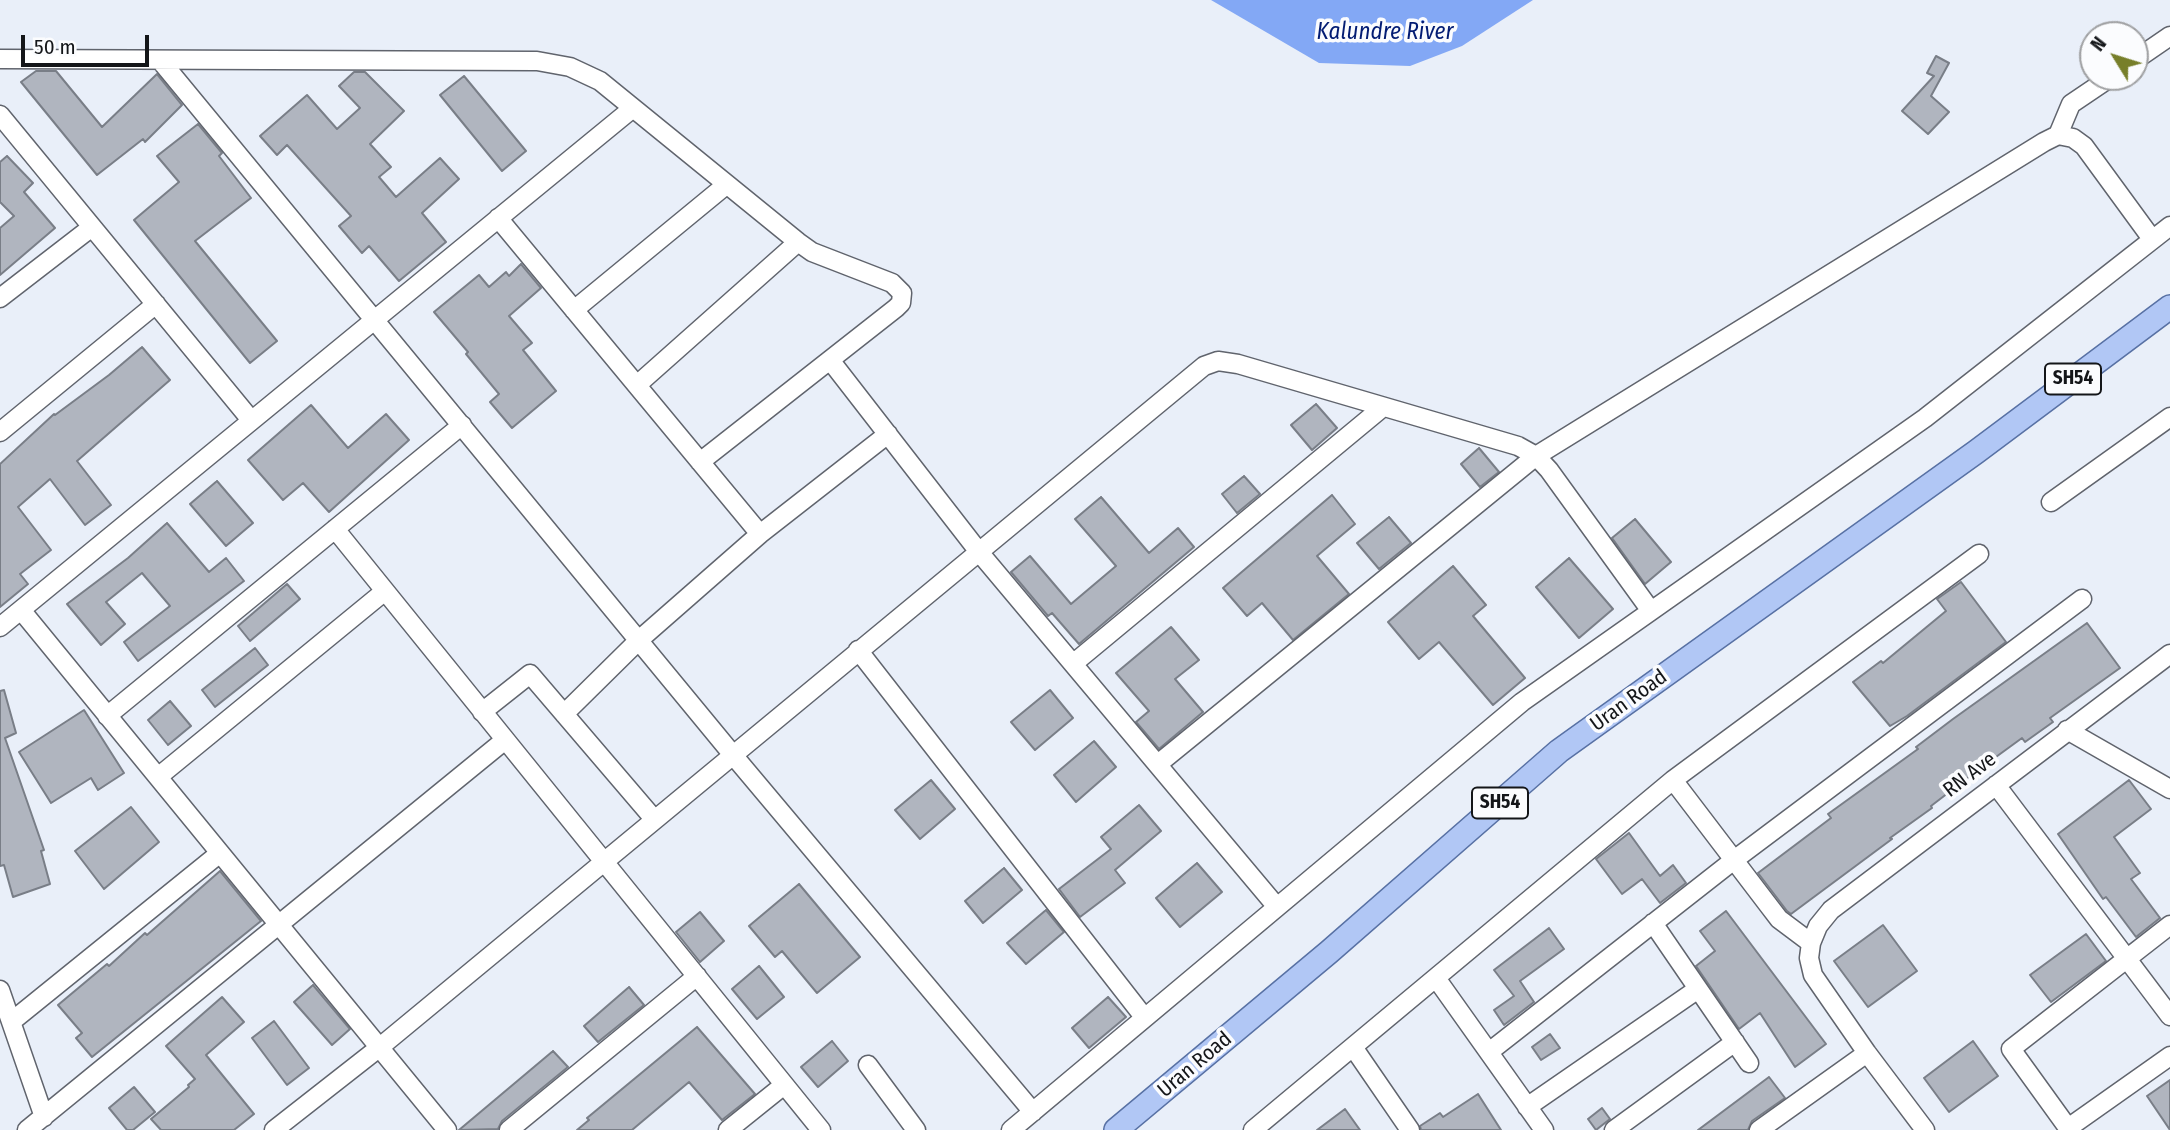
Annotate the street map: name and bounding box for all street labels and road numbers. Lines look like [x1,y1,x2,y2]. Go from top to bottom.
road number: SH54 [2045,364,2101,394]
street label: Uran Road [1586,665,1672,737]
street label: RN Ave [1939,747,2001,803]
road number: SH54 [1472,788,1528,818]
street label: Uran Road [1153,1027,1237,1103]

